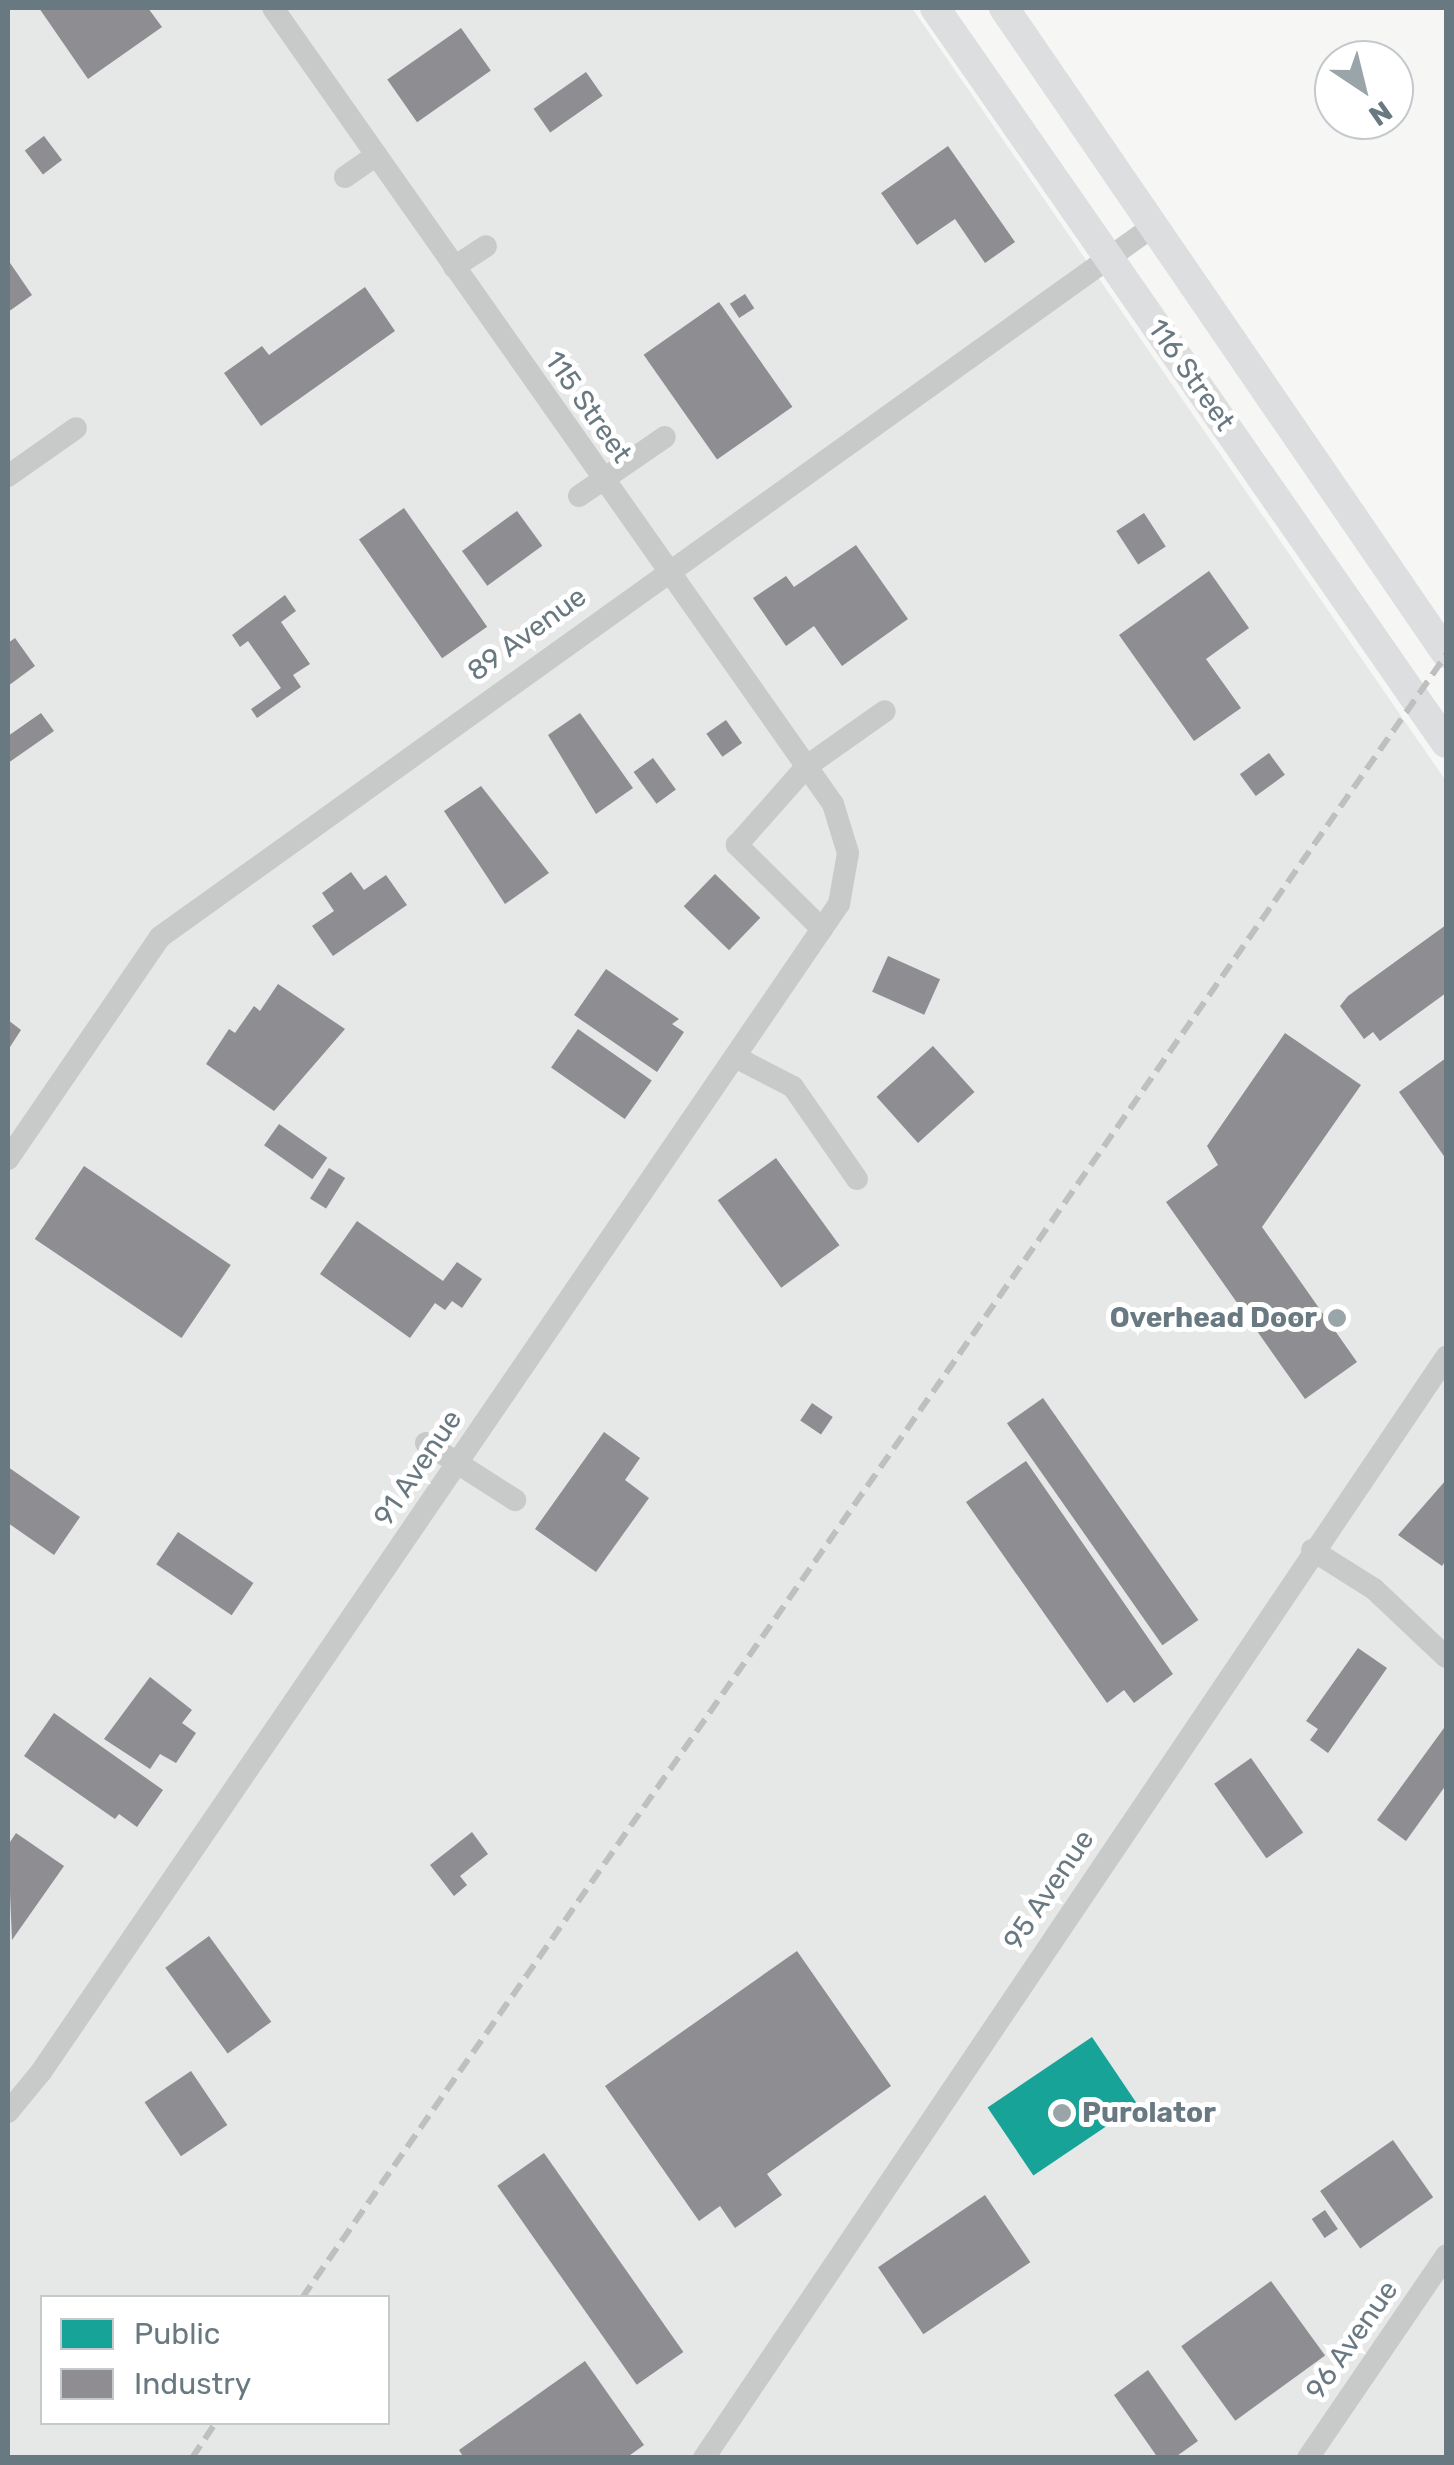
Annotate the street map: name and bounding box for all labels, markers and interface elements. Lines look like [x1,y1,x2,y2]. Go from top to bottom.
north arrow [1314,40,1414,140]
text: N [1363,94,1398,133]
street label: 116 Street [1140,313,1242,437]
street label: 115 Street [537,345,639,469]
street label: 89 Avenue [461,579,593,689]
place label: Overhead Door [1110,1301,1317,1335]
marker: Overhead Door [1326,1307,1348,1329]
street label: 91 Avenue [367,1403,469,1533]
street label: 95 Avenue [996,1823,1102,1957]
place label: Purolator [1082,2096,1216,2130]
marker: Purolator [1051,2102,1073,2124]
street label: 96 Avenue [1299,2274,1405,2406]
legend [40,2295,390,2425]
text: Public [134,2316,220,2352]
text: Industry [134,2366,251,2402]

